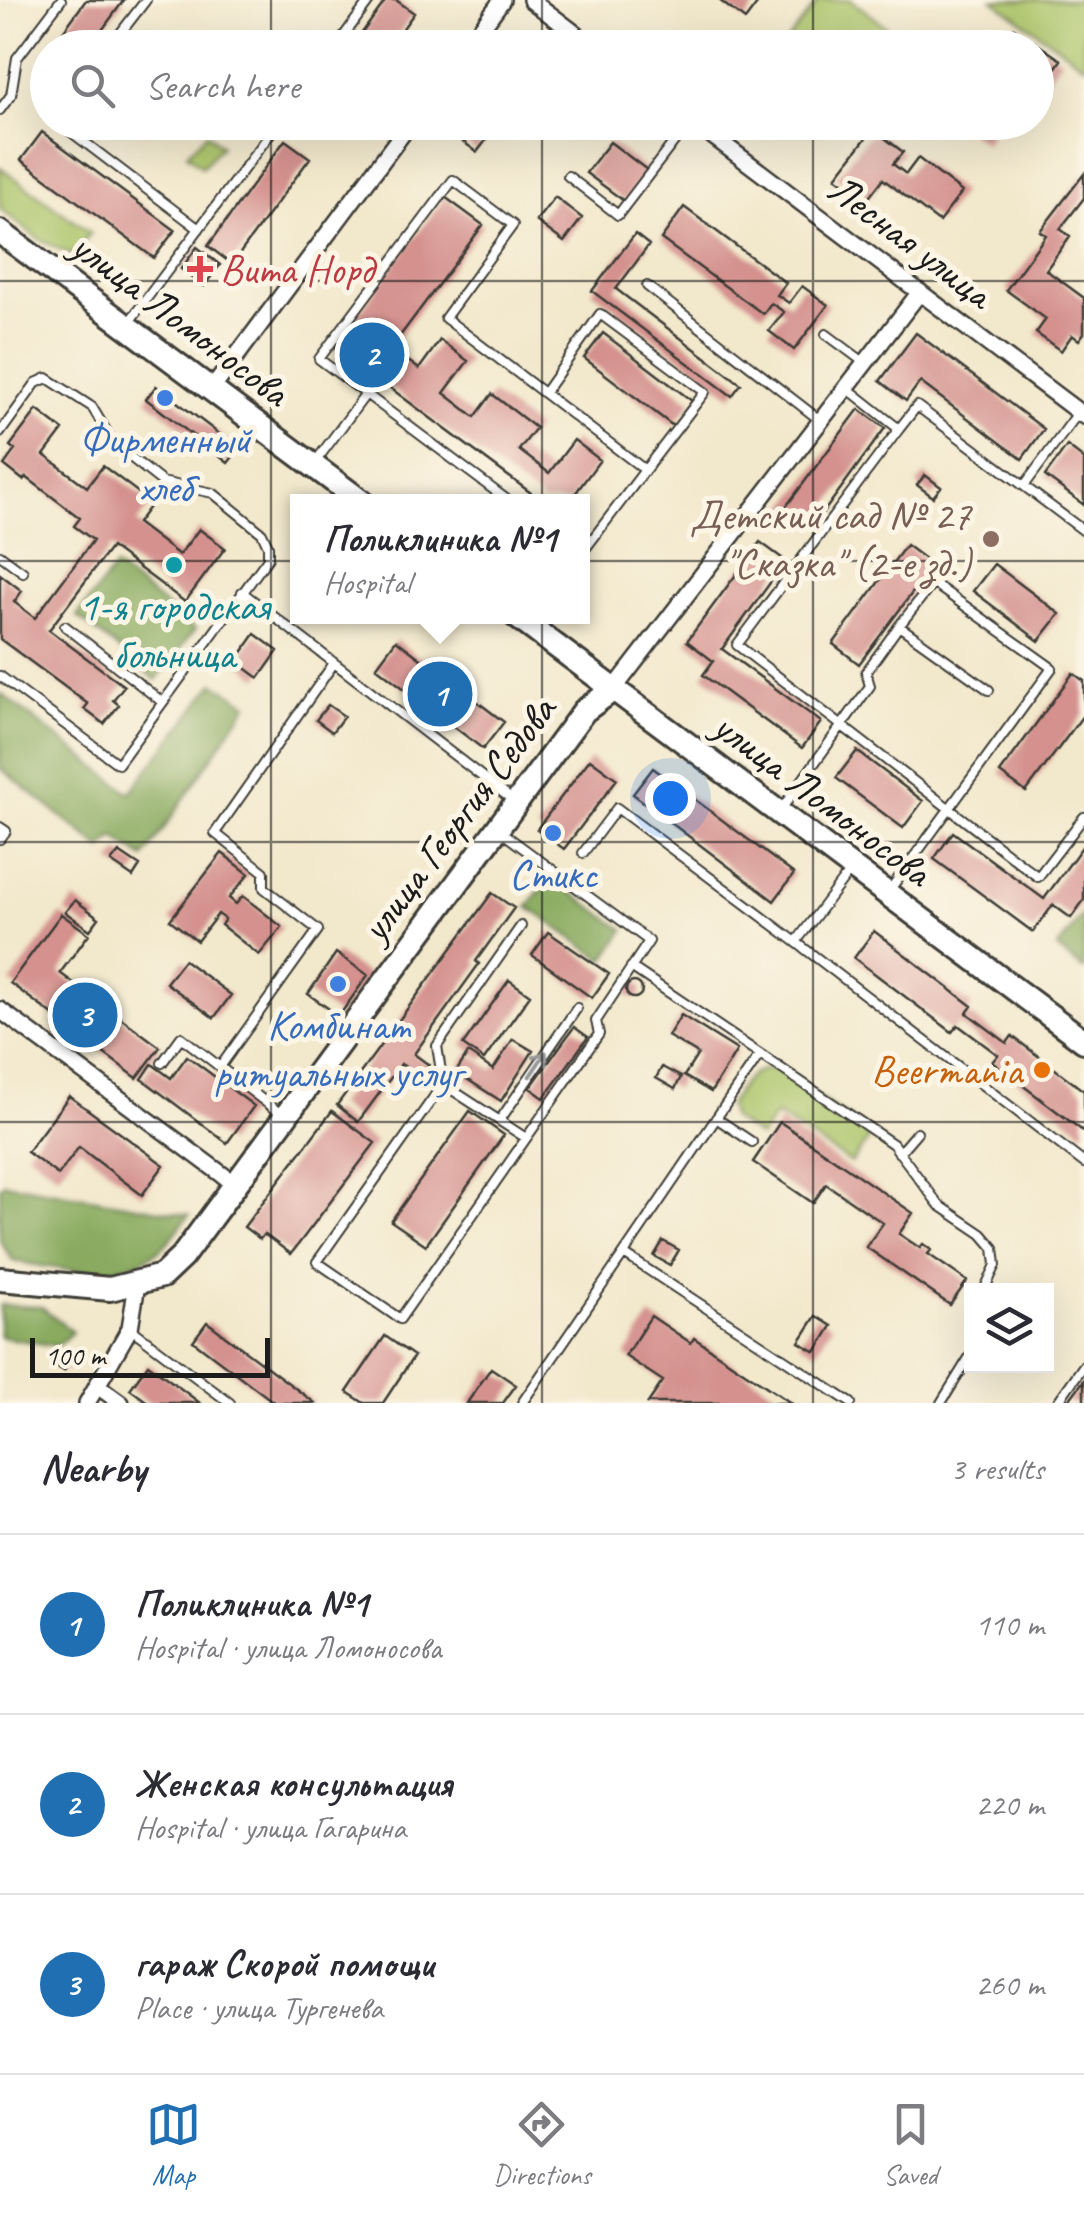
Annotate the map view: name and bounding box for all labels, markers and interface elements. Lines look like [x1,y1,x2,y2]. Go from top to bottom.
search box [30,30,1054,140]
icon: search [65,58,120,113]
text: Search here [145,62,300,109]
street label: Лесная улица [817,162,1006,322]
street label: улица Ломоносова [58,218,302,420]
place label: Вита Норд [220,243,378,296]
marker: Вита Норд [189,258,211,280]
pin: 2 [340,318,404,392]
marker: Фирменный хлеб [154,387,176,409]
place label: Фирменный хлеб [79,413,253,514]
place label: Детский сад № 27 "Сказка" (2-е зд.) [690,489,973,590]
popup [290,494,590,624]
text: Поликлиника №1 [323,515,557,562]
marker: Детский сад № 27 "Сказка" (2-е зд.) [980,528,1002,550]
marker: 1-я городская больница [163,554,185,576]
text: Hospital [323,562,411,603]
place label: 1-я городская больница [79,580,272,681]
pin: 1 [408,656,472,732]
street label: улица Георгия Седова [347,684,569,955]
street label: улица Ломоносова [700,698,944,900]
your location [645,773,696,824]
marker: Стикс [542,822,564,844]
place label: Стикс [509,848,598,901]
marker: Комбинат ритуальных услуг [327,973,349,995]
pin: 3 [52,978,118,1052]
place label: Комбинат ритуальных услуг [214,999,467,1100]
place label: Beermania [871,1044,1025,1097]
one-way arrow [528,1051,549,1078]
marker: Beermania [1031,1059,1053,1081]
map controls [964,1283,1054,1373]
button: layers [964,1283,1054,1373]
scale bar [30,1333,270,1378]
text: 100 m [45,1338,105,1373]
text: Nearby [40,1442,146,1495]
text: 3 results [950,1448,1044,1489]
text: Поликлиника №1 [135,1580,368,1627]
text: 1 [65,1604,80,1645]
text: 110 m [975,1604,1044,1645]
text: Hospital · улица Ломоносова [135,1627,441,1668]
text: Женская консультация [135,1760,452,1807]
text: 2 [65,1784,80,1825]
text: 220 m [975,1784,1044,1825]
text: Hospital · улица Гагарина [135,1807,406,1848]
text: гараж Скорой помощи [135,1940,434,1987]
text: 3 [65,1964,80,2005]
text: 260 m [975,1964,1044,2005]
text: Place · улица Тургенева [135,1987,383,2028]
tab: Map [146,2097,201,2192]
tab: Directions [493,2097,591,2192]
tab: Saved [883,2097,938,2192]

